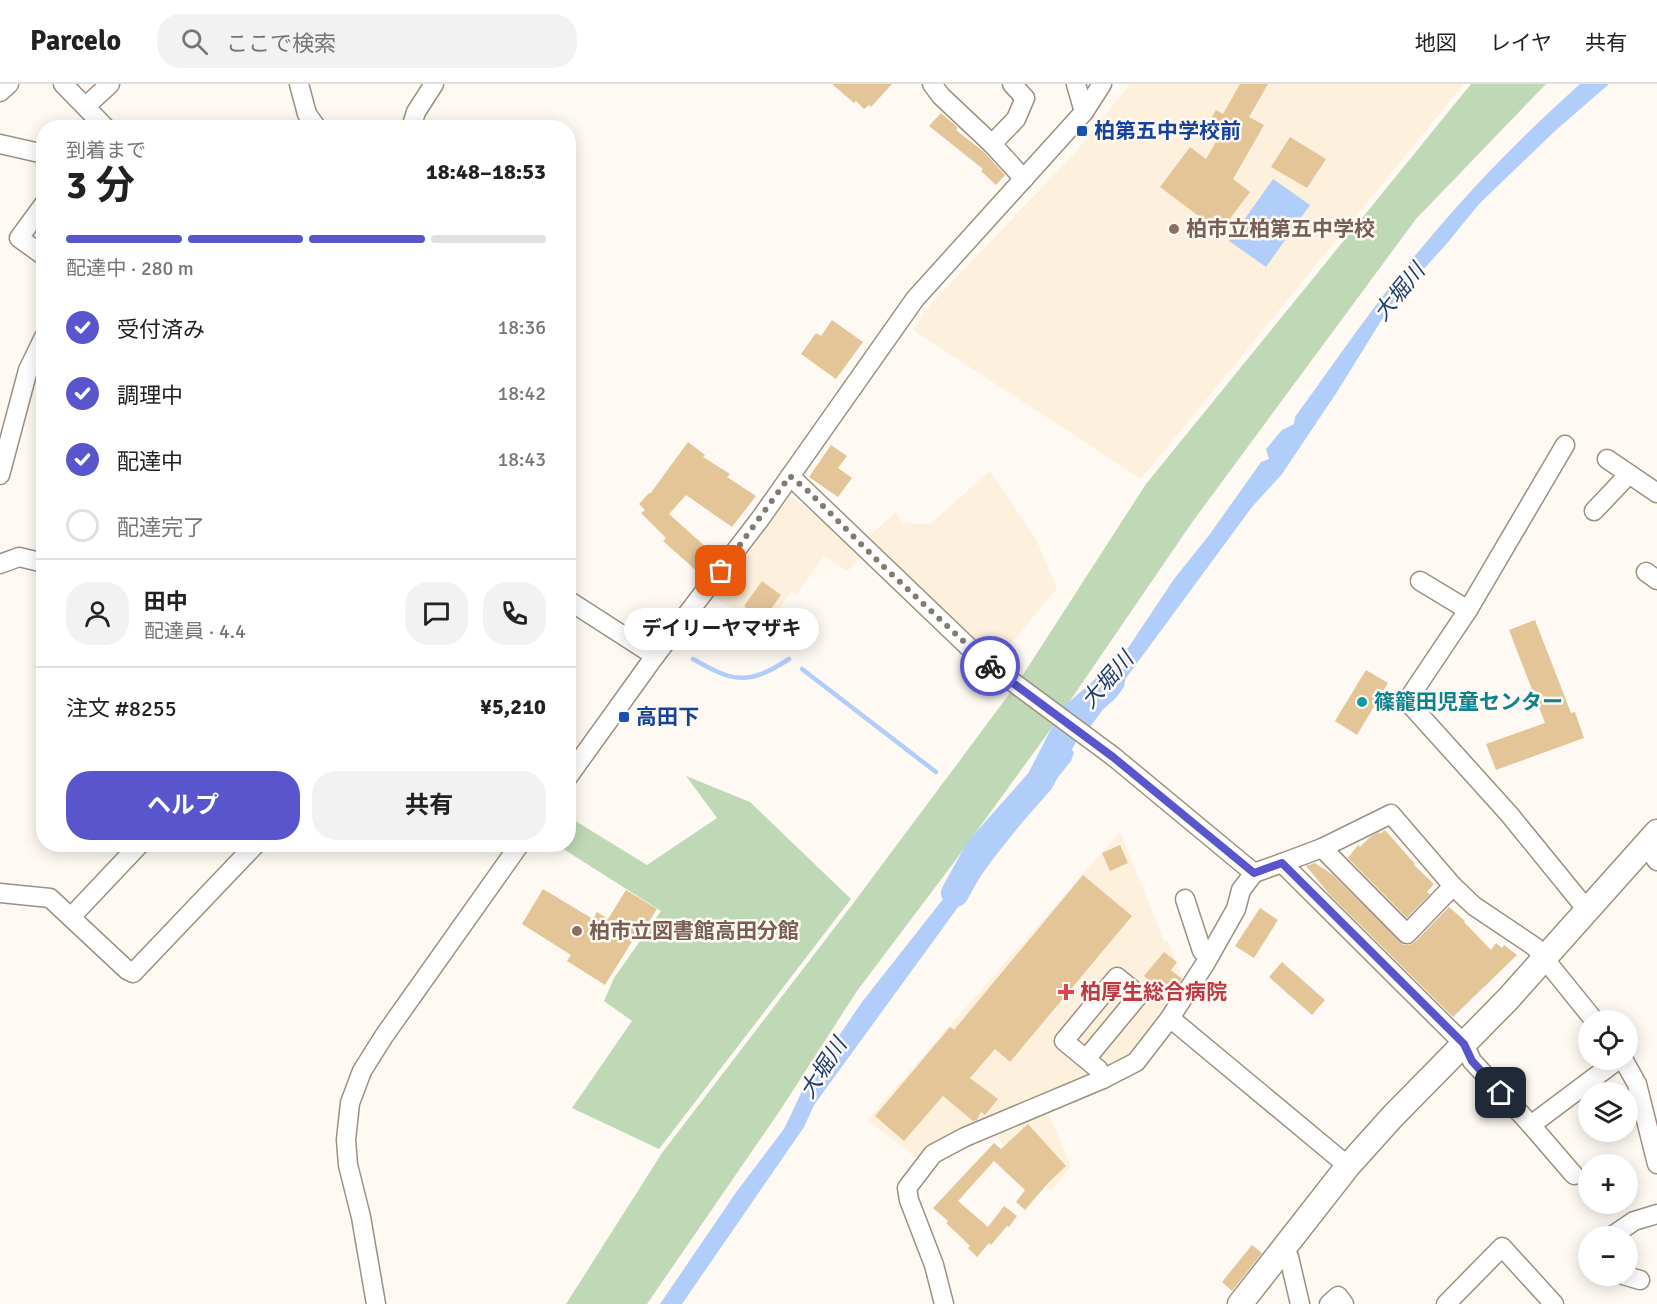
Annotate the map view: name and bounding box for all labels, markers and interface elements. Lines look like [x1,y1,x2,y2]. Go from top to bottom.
search box [157,14,577,68]
text: Parcelo [30,24,121,58]
icon: search [178,25,211,58]
text: ここで検索 [226,30,336,57]
text: 地図 [1415,30,1457,56]
text: レイヤ [1490,30,1552,56]
text: 共有 [1585,30,1627,56]
place label: 柏第五中学校前 [1094,118,1241,144]
marker: 柏第五中学校前 [1075,124,1089,138]
text: 到着まで [66,138,146,163]
text: 18:48–18:53 [426,158,546,185]
text: 3 分 [66,161,135,209]
place label: 柏市立柏第五中学校 [1186,216,1375,242]
marker: 柏市立柏第五中学校 [1167,222,1181,236]
text: 配達中 · 280 m [66,256,194,281]
water label: 大堀川 [1368,256,1432,326]
icon: check [66,311,99,344]
text: 18:36 [497,315,546,340]
text: 受付済み [117,316,205,343]
icon: check [66,377,99,410]
text: 18:42 [497,381,546,406]
text: 調理中 [117,382,183,409]
icon: check [66,443,99,476]
text: 18:43 [497,447,546,472]
text: 配達中 [117,448,183,475]
text: 配達完了 [117,514,205,541]
pin [695,545,746,596]
icon: bag [704,554,737,587]
button: person [66,582,129,645]
button: chat [405,582,468,645]
button: phone [483,582,546,645]
text: 田中 [144,588,188,615]
callout: デイリーヤマザキ [624,607,819,649]
text: デイリーヤマザキ [642,616,802,641]
text: 配達員 · 4.4 [144,619,246,644]
courier [960,636,1020,696]
water label: 大堀川 [1075,645,1140,714]
icon: bike [974,650,1007,683]
place label: 篠籠田児童センター [1374,689,1563,715]
text: ¥5,210 [480,693,546,720]
text: 注文 #8255 [66,695,177,722]
marker: 篠籠田児童センター [1355,695,1369,709]
place label: 高田下 [636,704,699,730]
marker: 高田下 [617,710,631,724]
button: ヘルプ [66,771,300,840]
button: 共有 [312,771,546,840]
place label: 柏市立図書館高田分館 [589,918,799,944]
marker: 柏市立図書館高田分館 [570,924,584,938]
place label: 柏厚生総合病院 [1080,979,1227,1005]
marker: 柏厚生総合病院 [1057,983,1075,1001]
map controls [1578,1010,1638,1286]
button: locate [1578,1010,1638,1070]
water label: 大堀川 [794,1031,853,1103]
pin [1475,1067,1526,1118]
icon: home [1484,1076,1517,1109]
button: layers [1578,1082,1638,1142]
button: + [1578,1154,1638,1214]
button: − [1578,1226,1638,1286]

